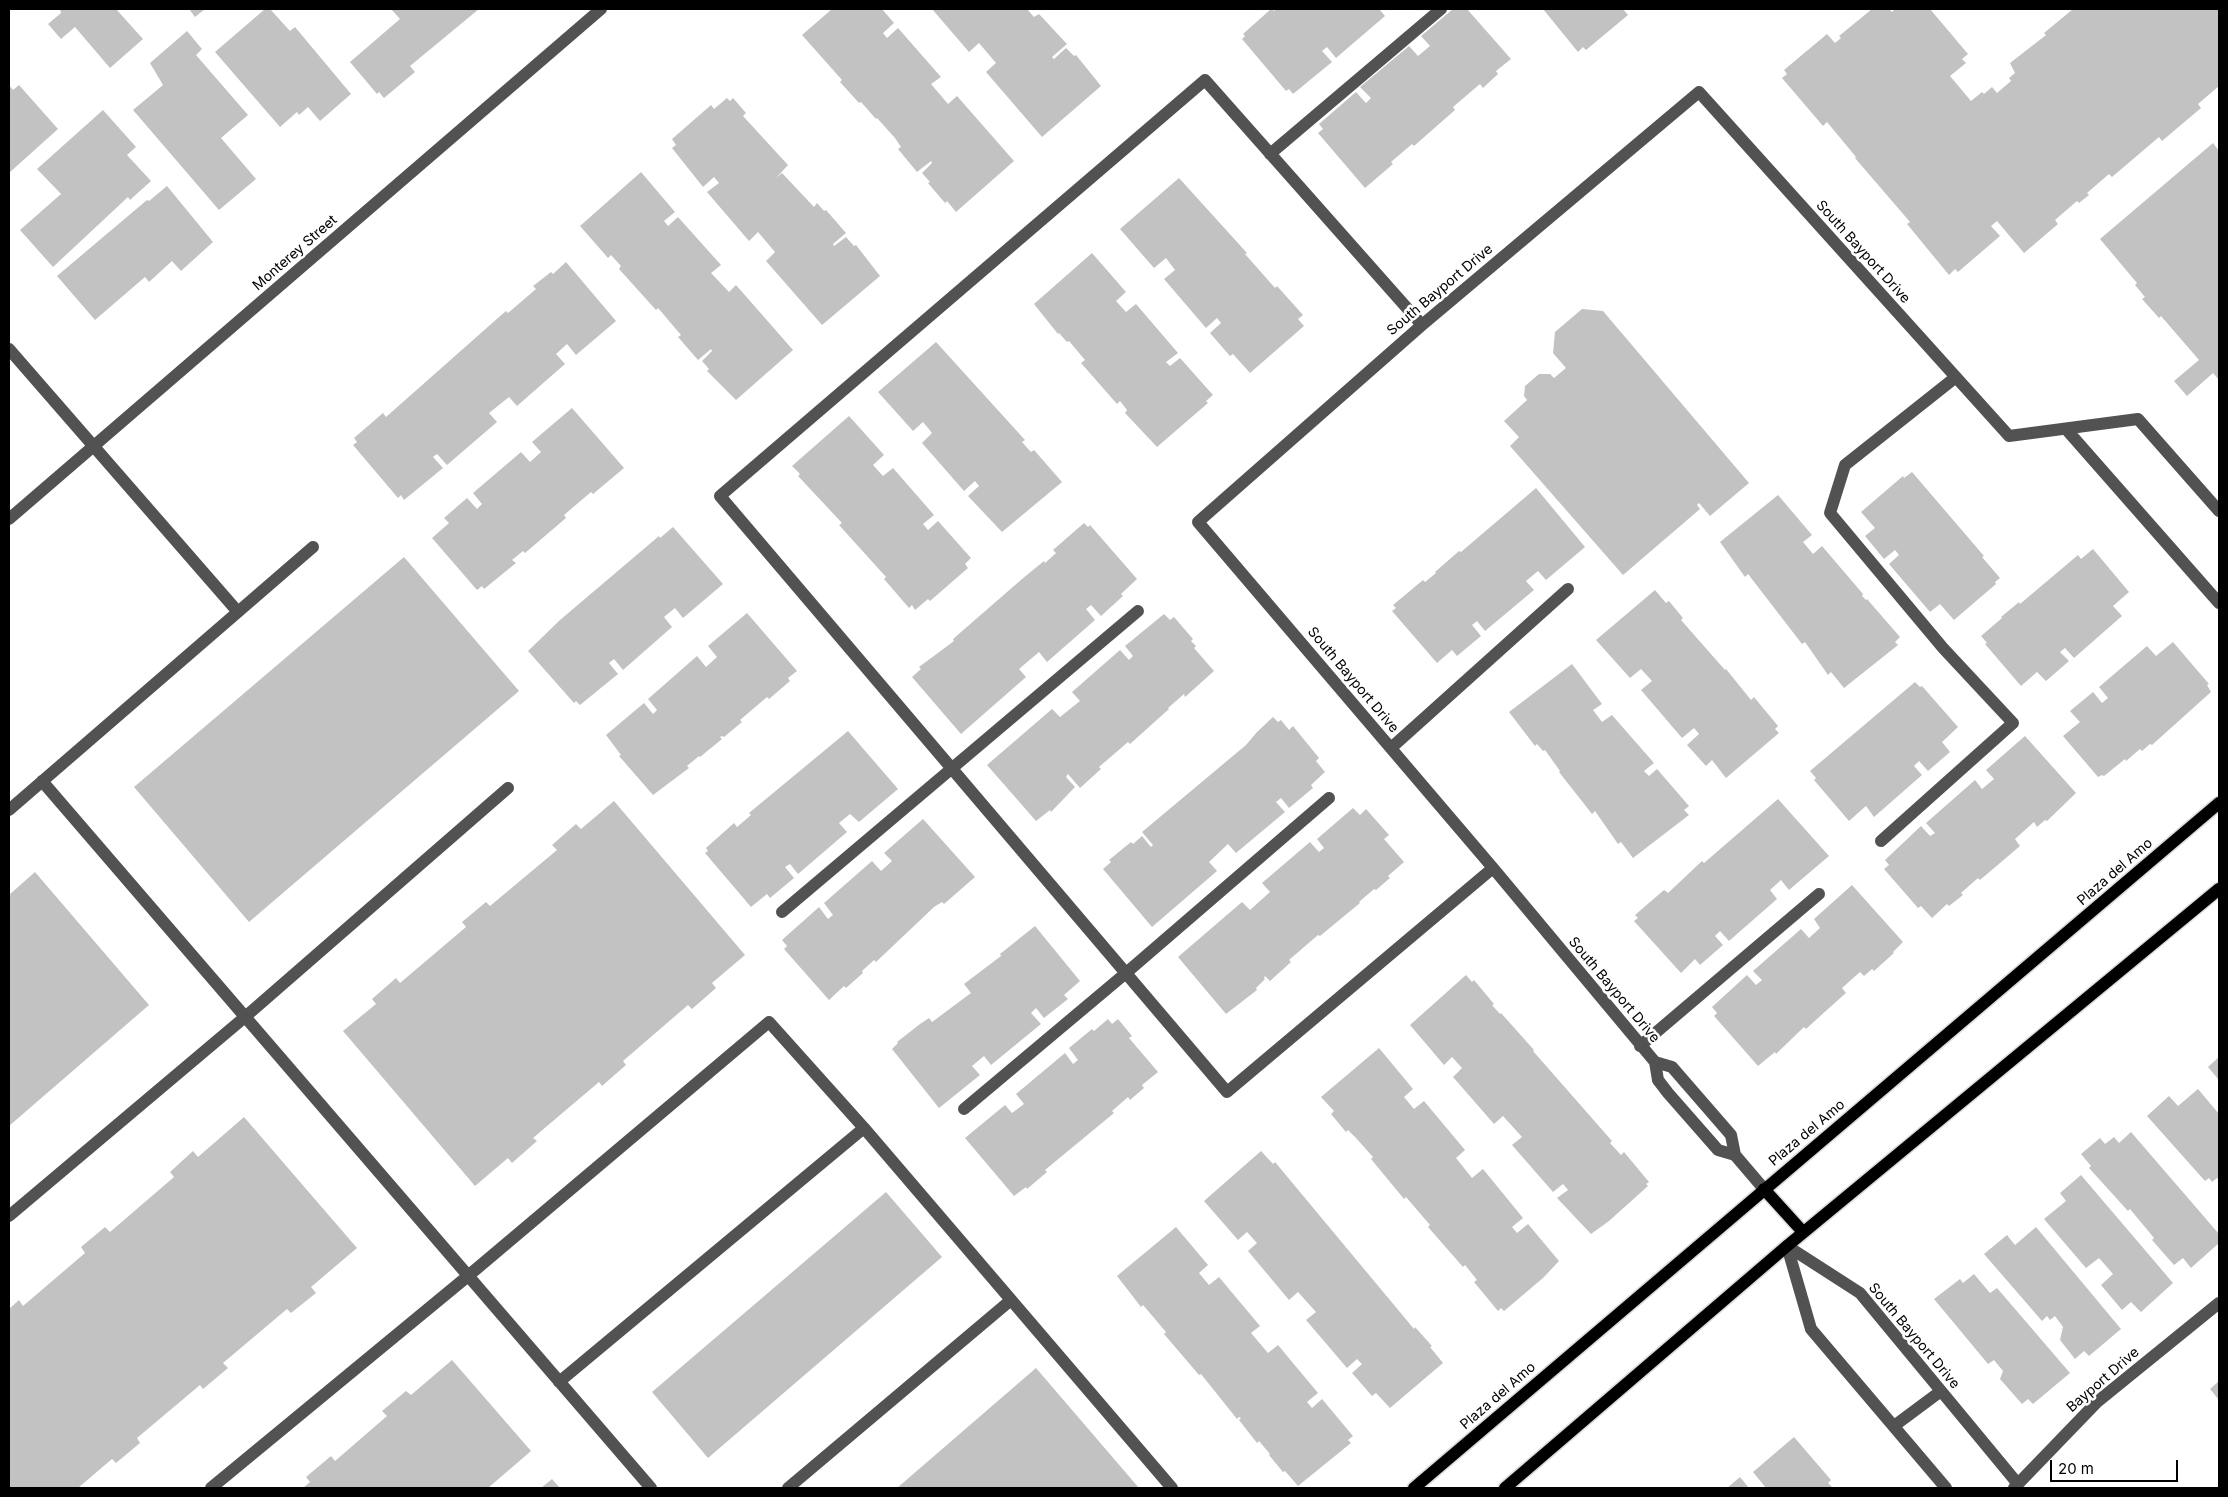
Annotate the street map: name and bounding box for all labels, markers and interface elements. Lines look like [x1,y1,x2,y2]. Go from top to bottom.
street label: South Bayport Drive [1812,197,1914,307]
street label: Monterey Street [249,212,341,294]
street label: South Bayport Drive [1384,241,1496,339]
street label: South Bayport Drive [1304,624,1402,736]
street label: Plaza del Amo [2074,835,2156,909]
street label: South Bayport Drive [1565,934,1663,1046]
street label: Plaza del Amo [1766,1096,1848,1170]
street label: South Bayport Drive [1865,1280,1963,1392]
street label: Bayport Drive [2063,1344,2143,1416]
street label: Plaza del Amo [1457,1359,1539,1433]
scale bar [2053,1450,2180,1482]
text: 20 m [2058,1459,2094,1478]

